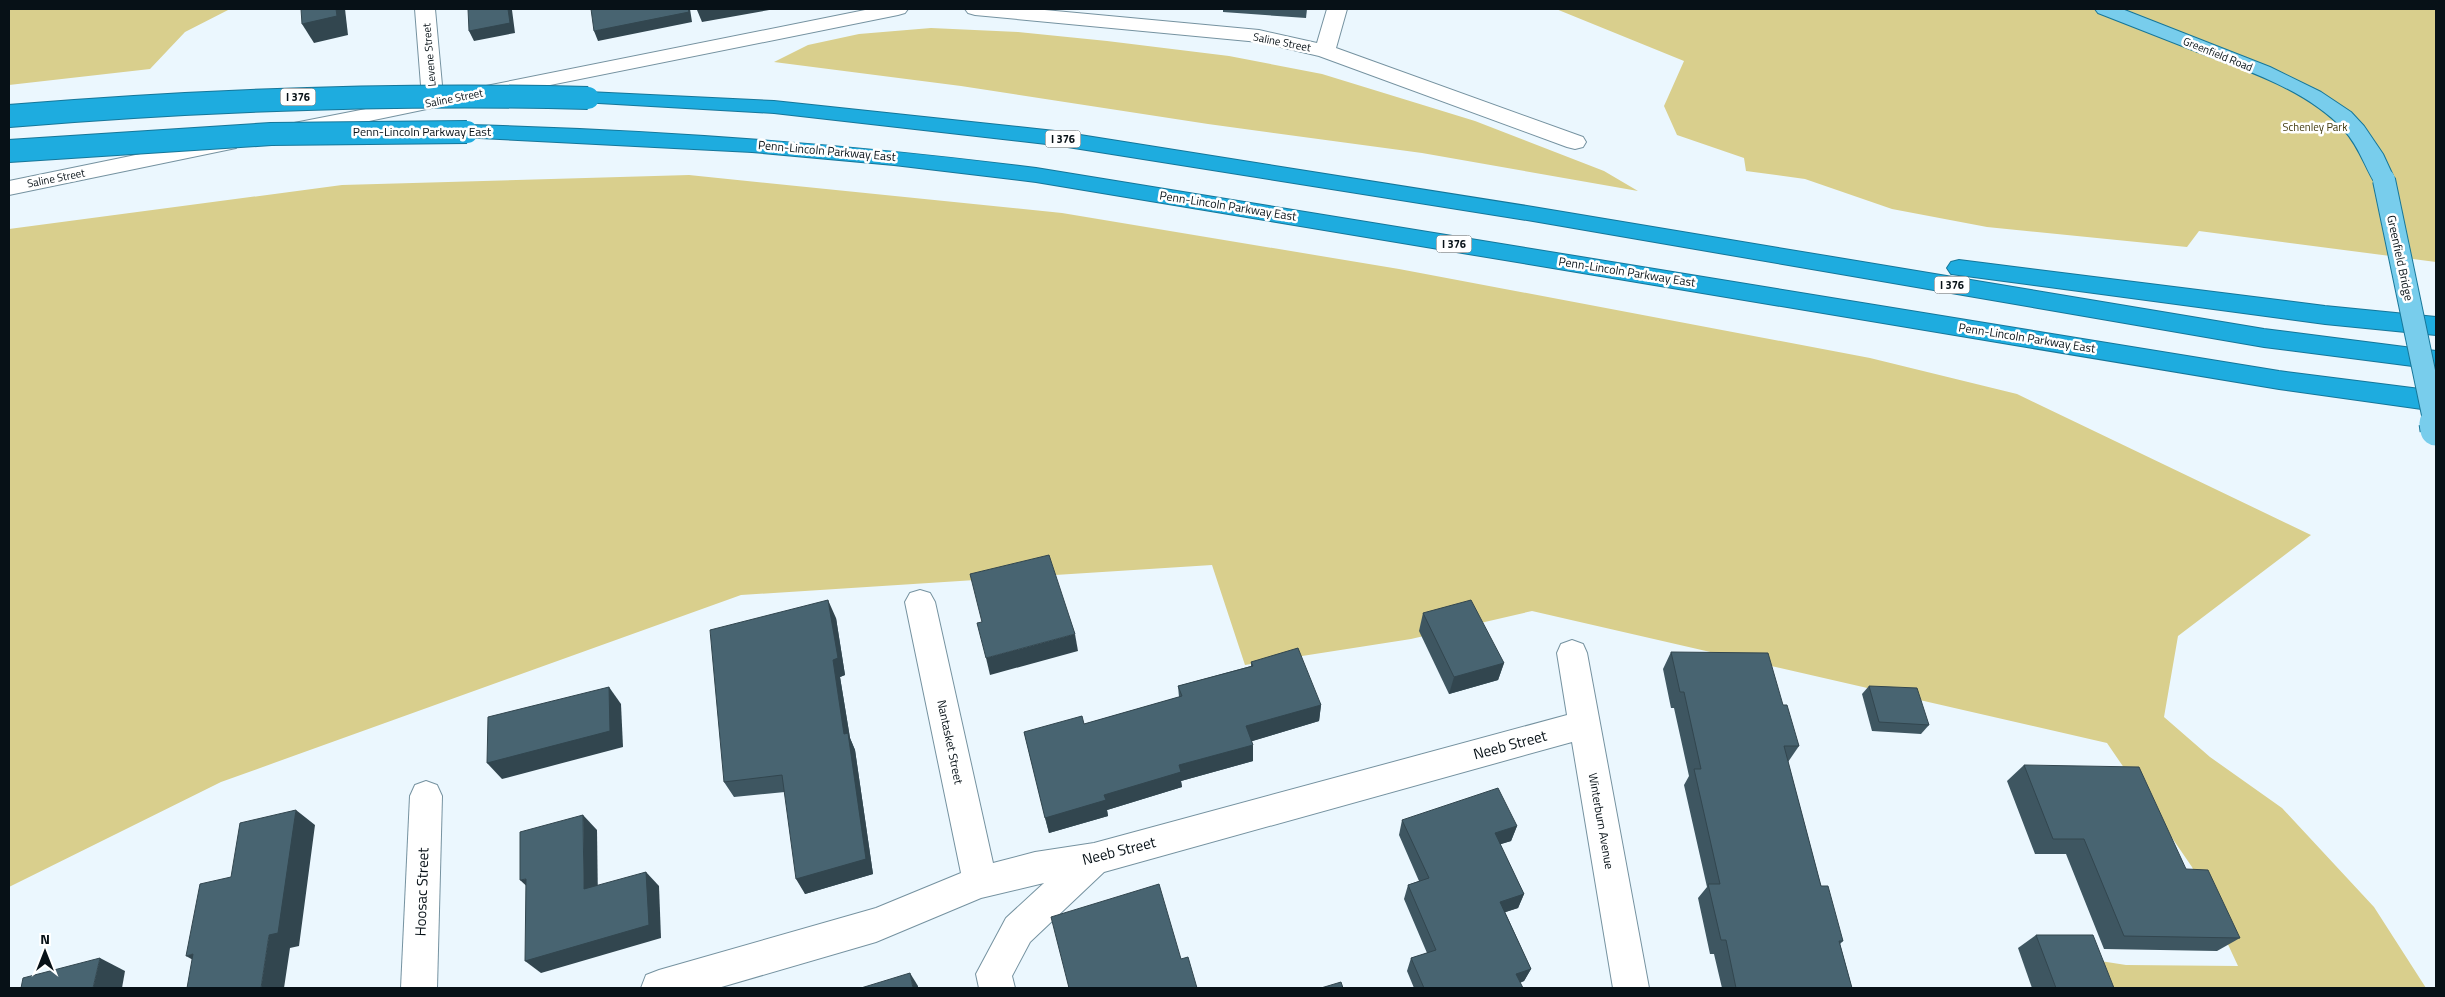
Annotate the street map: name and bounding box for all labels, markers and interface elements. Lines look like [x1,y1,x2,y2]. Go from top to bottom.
street label: Levene Street [418,22,440,87]
street label: Saline Street [1252,29,1312,55]
street label: Greenfield Road [2181,33,2255,75]
street label: Saline Street [424,85,484,111]
road number: I 376 [280,88,316,105]
park label: Schenley Park [2283,119,2348,135]
street label: Penn-Lincoln Parkway East [353,122,492,141]
road number: I 376 [1046,130,1080,148]
street label: Penn-Lincoln Parkway East [757,135,898,166]
street label: Saline Street [26,165,86,191]
street label: Penn-Lincoln Parkway East [1158,185,1299,226]
street label: Greenfield Bridge [2382,213,2419,303]
road number: I 376 [1436,235,1472,252]
street label: Penn-Lincoln Parkway East [1557,251,1698,292]
road number: I 376 [1934,276,1970,294]
street label: Penn-Lincoln Parkway East [1957,317,2098,358]
street label: Nantasket Street [932,698,969,787]
street label: Neeb Street [1471,724,1550,765]
street label: Winterburn Avenue [1584,771,1619,871]
street label: Neeb Street [1080,830,1159,871]
street label: Hoosac Street [408,846,435,937]
north arrow [20,927,70,977]
text: N [40,928,50,949]

